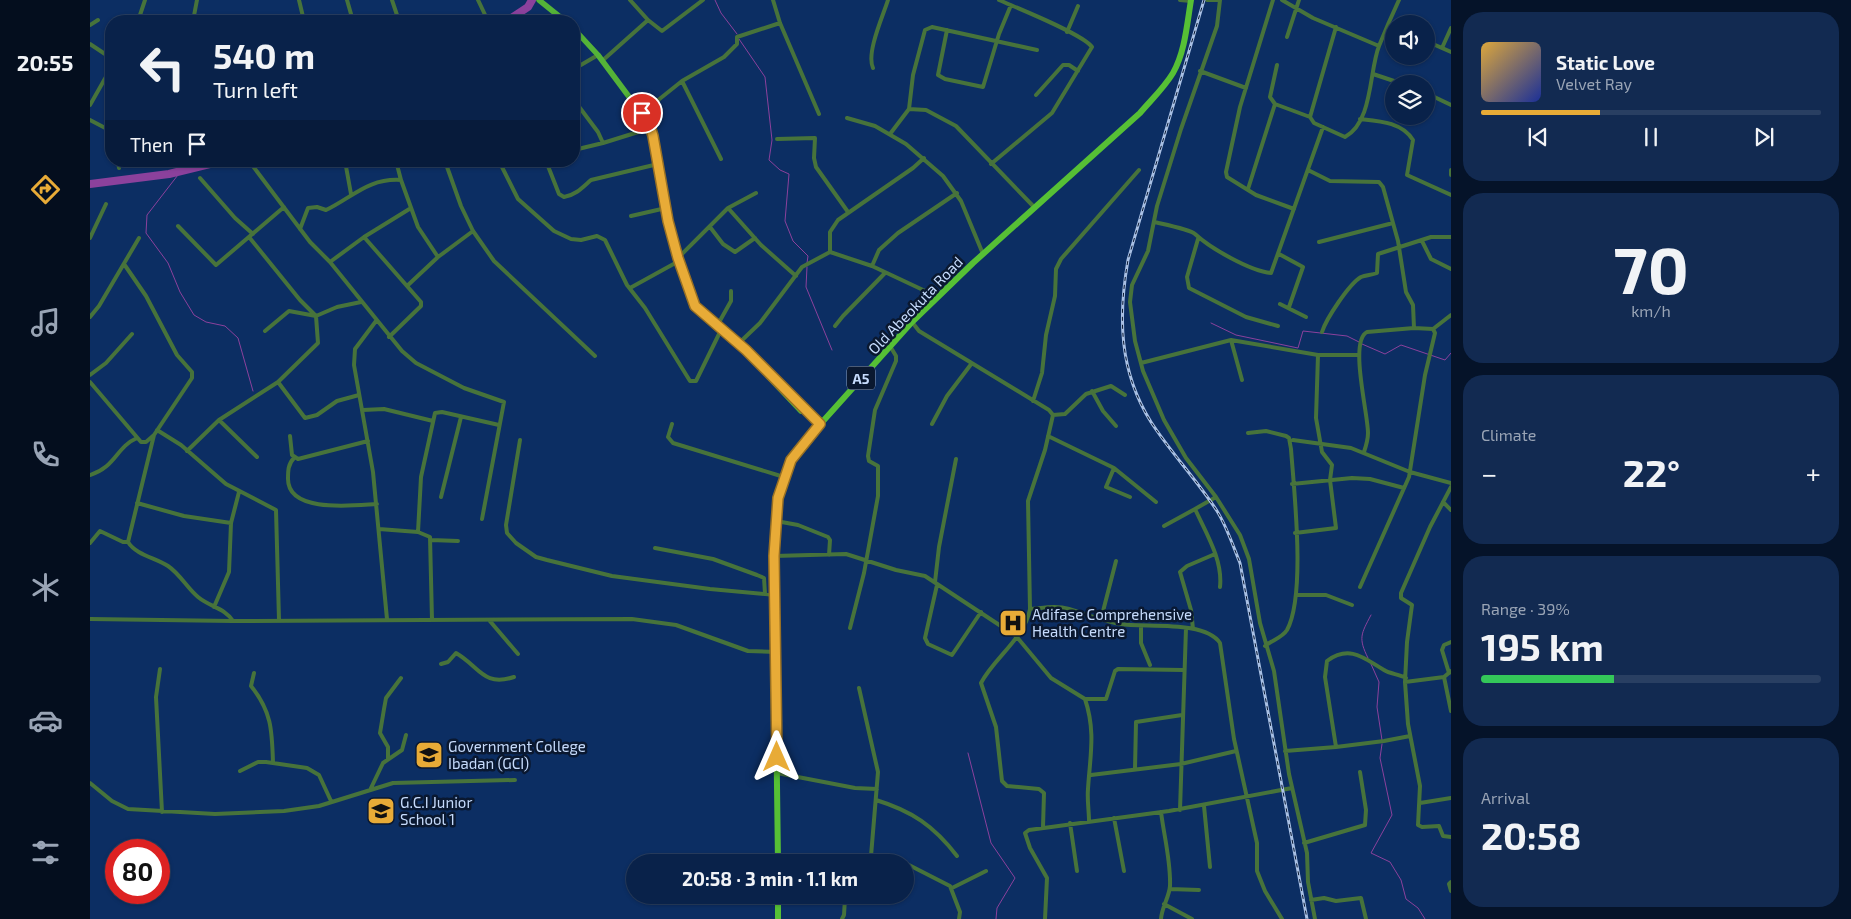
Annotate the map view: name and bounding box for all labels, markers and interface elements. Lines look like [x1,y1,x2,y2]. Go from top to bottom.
map controls [1385,15,1435,125]
button: sound [1385,15,1435,65]
text: 540 m [213,34,315,76]
icon: left [130,35,195,100]
text: 20:55 [17,49,73,75]
text: Static Love [1556,51,1655,74]
text: Velvet Ray [1556,74,1632,93]
button: layers [1385,75,1435,125]
text: Turn left [213,76,298,102]
pin [621,92,663,134]
icon: arrive [628,99,656,127]
icon: previous [1524,123,1552,151]
icon: pause [1637,123,1665,151]
icon: next [1750,123,1778,151]
icon: arrive [183,130,211,158]
text: Then [130,133,173,156]
icon: directions [28,172,63,207]
text: 70 [1613,229,1689,307]
street label: Old Abeokuta Road [864,253,966,357]
text: km/h [1631,301,1671,320]
icon: music [28,305,63,340]
road number: A5 [847,366,875,389]
text: Climate [1481,425,1536,444]
icon: phone [28,437,63,472]
text: 22° [1623,449,1680,495]
text: − [1481,456,1497,490]
text: + [1806,456,1821,490]
icon: climate [28,570,63,605]
text: Range · 39% [1481,599,1570,618]
place label: Adifase Comprehensive Health Centre [1032,605,1192,640]
hospital icon: Adifase Comprehensive Health Centre [998,608,1028,638]
text: 195 km [1481,623,1604,669]
icon: car [28,703,63,738]
position arrow [750,730,802,782]
place label: Government College Ibadan (GCI) [448,737,586,772]
school or university icon: Government College Ibadan (GCI) [414,740,444,770]
text: Arrival [1481,788,1530,807]
place label: G.C.I Junior School 1 [400,793,472,828]
school or university icon: G.C.I Junior School 1 [366,796,396,826]
text: 20:58 [1481,812,1581,858]
icon: filters [28,835,63,870]
speed limit sign: 80 [105,839,170,904]
text: 20:58 · 3 min · 1.1 km [682,867,858,890]

